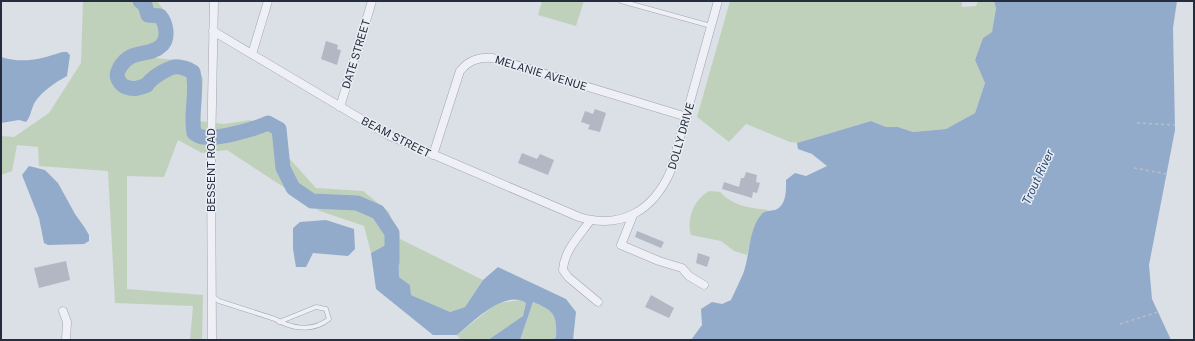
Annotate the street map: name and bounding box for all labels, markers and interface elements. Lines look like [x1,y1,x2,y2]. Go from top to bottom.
street label: DATE STREET [340,17,372,90]
street label: MELANIE AVENUE [494,53,589,93]
street label: DOLLY DRIVE [666,101,696,171]
street label: BEAM STREET [359,114,433,160]
street label: BESSENT ROAD [205,128,217,212]
water label: Trout River [1019,147,1057,207]

